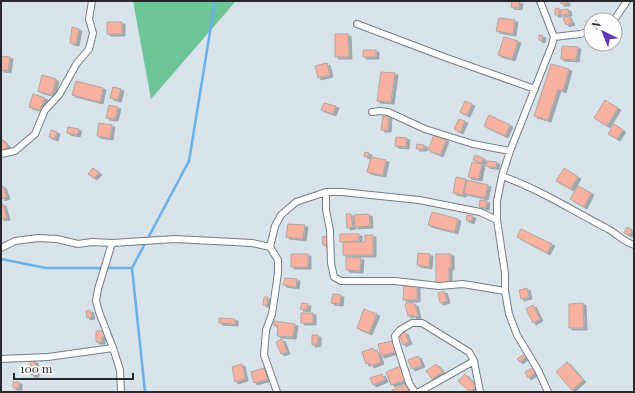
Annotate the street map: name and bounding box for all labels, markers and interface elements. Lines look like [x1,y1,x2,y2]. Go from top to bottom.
north arrow [583,12,623,52]
text: N [588,16,604,33]
scale bar [14,355,133,381]
text: 100 m [20,360,53,376]

